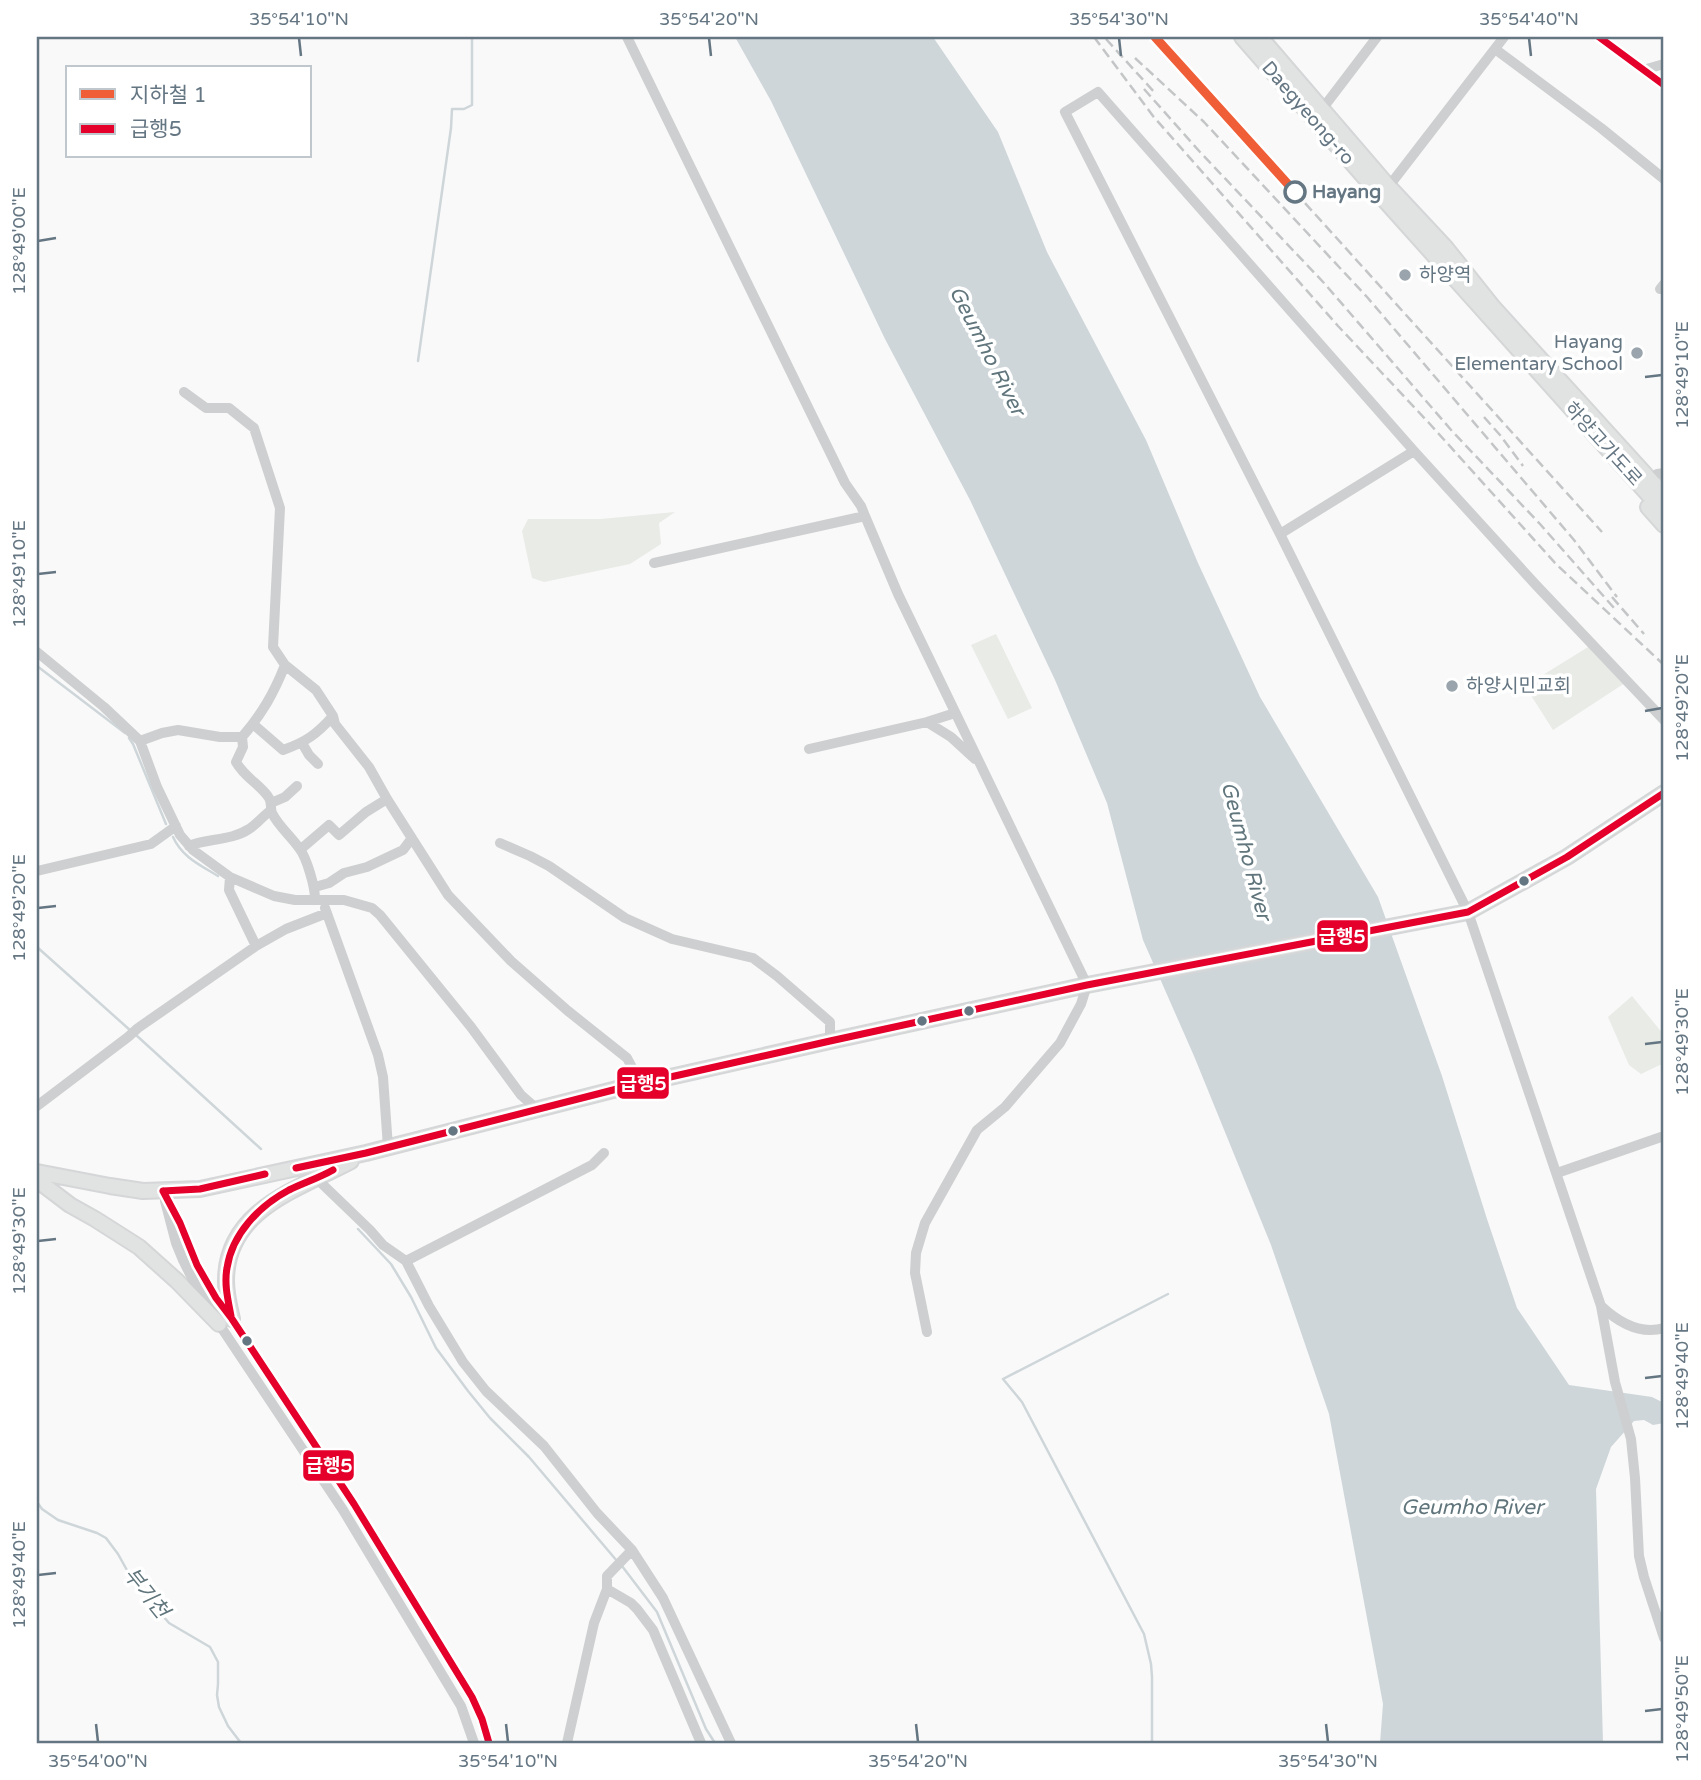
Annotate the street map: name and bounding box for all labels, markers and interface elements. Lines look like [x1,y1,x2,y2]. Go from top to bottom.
text: 35°54'10"N [249,8,349,30]
text: 35°54'20"N [659,8,759,30]
text: 35°54'30"N [1069,8,1169,30]
text: 35°54'40"N [1479,8,1579,30]
street label: Daegyeong-ro [1257,57,1359,169]
legend [66,66,312,158]
text: 지하철 1 [130,83,207,108]
text: 급행5 [130,117,182,142]
marker: Hayang [1284,181,1306,203]
place label: Hayang [1312,181,1381,204]
text: 128°49'00"E [8,187,30,295]
place label: 하양역 [1419,264,1471,286]
marker: 하양역 [1397,267,1413,283]
water label: Geumho River [944,282,1032,423]
text: 128°49'10"E [1671,321,1693,429]
place label: Hayang Elementary School [1454,331,1623,375]
marker: Hayang Elementary School [1629,345,1645,361]
street label: 하양고가도로 [1560,398,1646,490]
text: 128°49'10"E [8,520,30,628]
text: 128°49'20"E [1671,654,1693,762]
place label: 하양시민교회 [1466,675,1571,697]
marker: 하양시민교회 [1444,678,1460,694]
water label: Geumho River [1216,779,1277,926]
text: 128°49'20"E [8,854,30,962]
unlabelled marker [1517,874,1531,888]
line badge: 급행5 [1316,919,1369,953]
text: 급행5 [1319,926,1366,948]
text: 128°49'30"E [1671,988,1693,1096]
unlabelled marker [962,1004,976,1018]
unlabelled marker [915,1014,929,1028]
line badge: 급행5 [616,1066,670,1100]
text: 급행5 [620,1073,667,1095]
unlabelled marker [446,1124,460,1138]
text: 128°49'30"E [8,1187,30,1295]
text: 128°49'40"E [1671,1322,1693,1430]
unlabelled marker [240,1334,254,1348]
line badge: 급행5 [302,1449,355,1482]
text: 급행5 [306,1455,353,1477]
water label: Geumho River [1401,1495,1546,1520]
text: 128°49'40"E [8,1521,30,1629]
water label: 부기천 [118,1563,176,1625]
text: 128°49'50"E [1671,1655,1693,1763]
text: 35°54'00"N [48,1750,148,1772]
text: 35°54'10"N [458,1750,558,1772]
text: 35°54'20"N [868,1750,968,1772]
text: 35°54'30"N [1278,1750,1378,1772]

